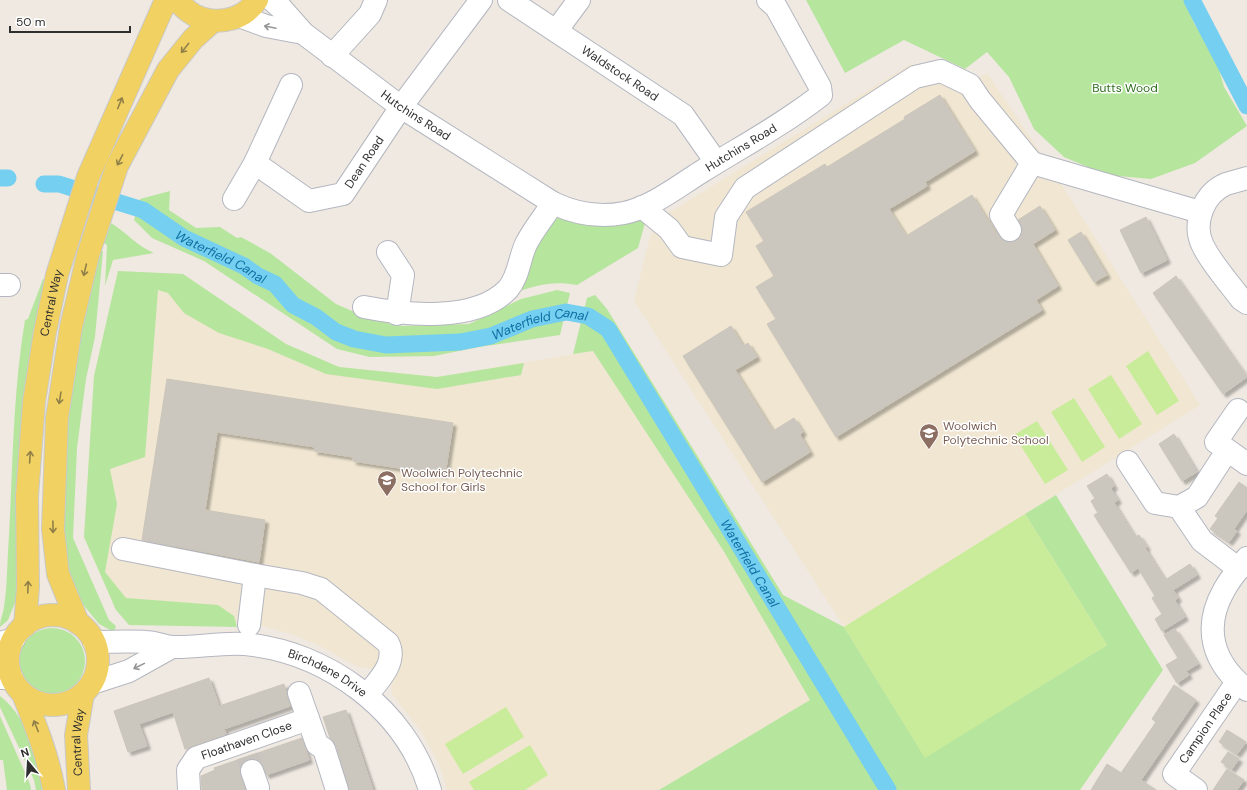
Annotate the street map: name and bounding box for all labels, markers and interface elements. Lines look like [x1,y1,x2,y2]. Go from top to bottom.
scale bar [10,8,130,34]
text: 50 m [16,14,45,30]
one-way arrow [264,23,277,31]
street label: Waldstock Road [578,42,662,105]
one-way arrow [181,43,190,54]
park label: Butts Wood [1092,80,1158,96]
street label: Hutchins Road [378,87,454,144]
one-way arrow [117,97,124,109]
street label: Hutchins Road [702,120,780,175]
street label: Dean Road [341,133,387,191]
one-way arrow [116,154,123,166]
water label: Waterfield Canal [172,226,270,288]
one-way arrow [80,263,88,276]
street label: Central Way [36,267,66,338]
water label: Waterfield Canal [489,303,590,343]
one-way arrow [56,391,64,404]
place label: Woolwich Polytechnic School [943,418,1049,448]
school or university icon: Woolwich Polytechnic School [918,422,940,450]
one-way arrow [27,451,34,464]
place label: Woolwich Polytechnic School for Girls [401,465,523,495]
school or university icon: Woolwich Polytechnic School for Girls [376,469,398,497]
water label: Waterfield Canal [717,516,784,611]
one-way arrow [49,520,57,533]
one-way arrow [24,581,31,594]
street label: Birchdene Drive [286,645,370,701]
one-way arrow [133,663,145,670]
street label: Campion Place [1175,689,1236,767]
street label: Central Way [68,707,88,776]
street label: Floathaven Close [199,717,294,764]
one-way arrow [32,720,39,732]
north arrow [8,742,48,782]
text: N [19,745,31,760]

